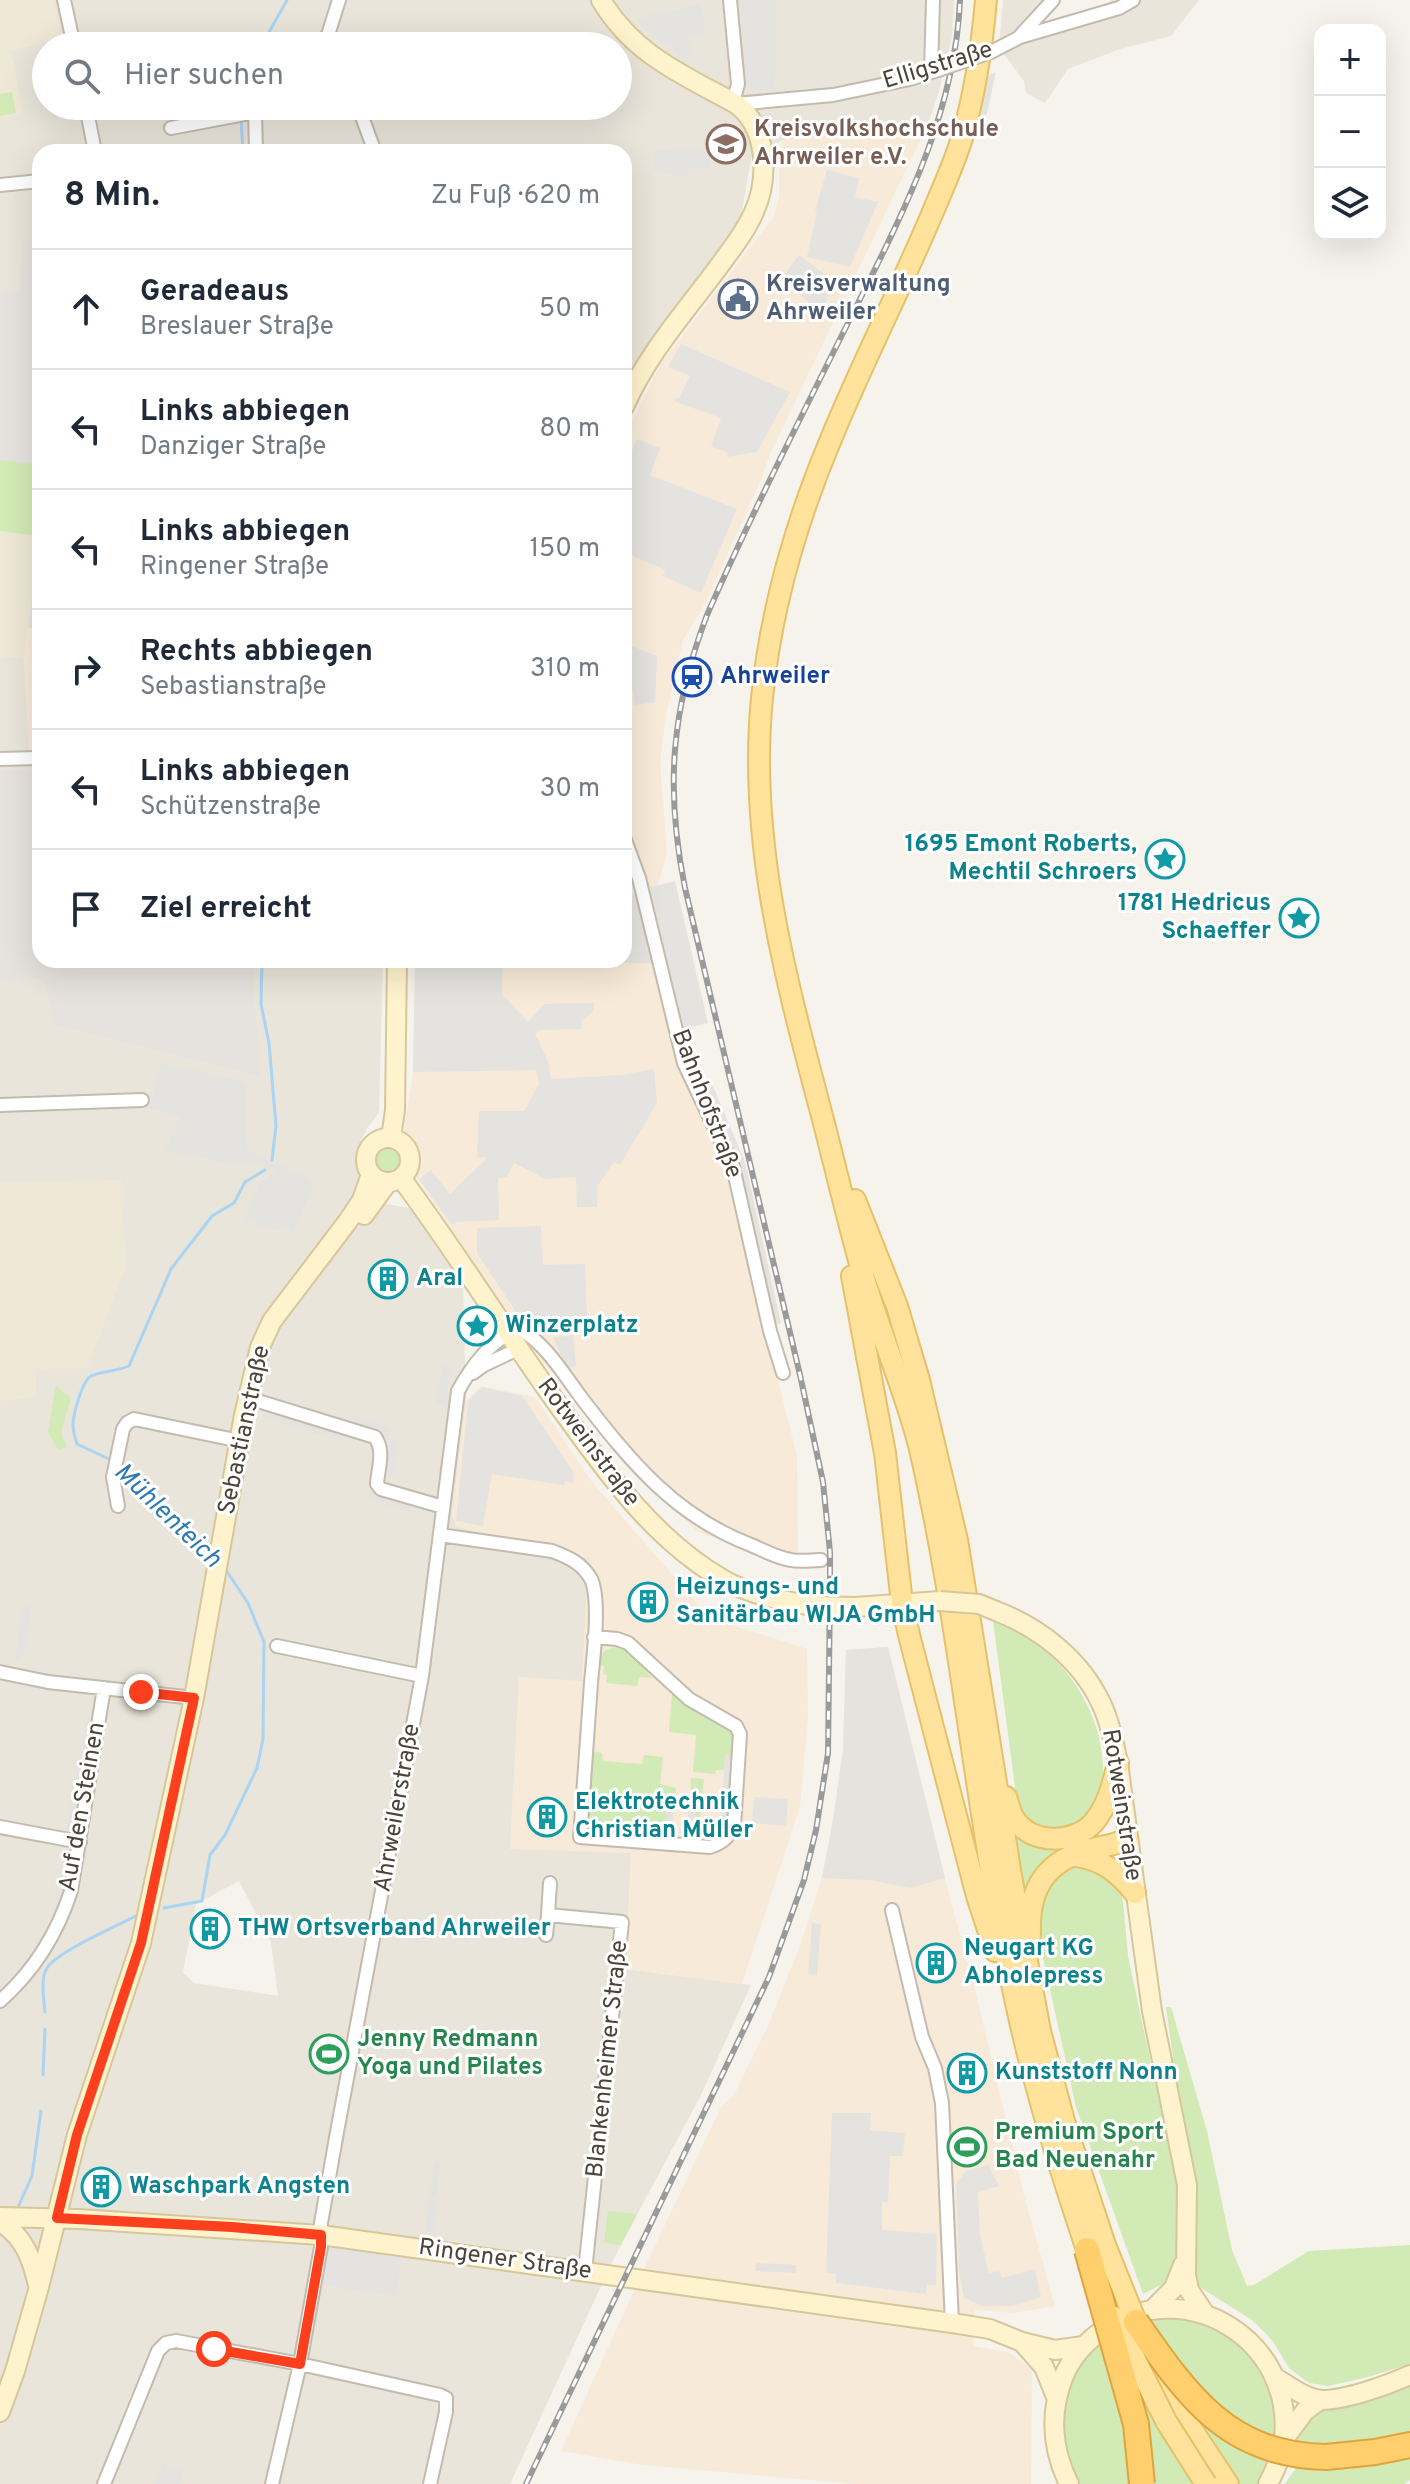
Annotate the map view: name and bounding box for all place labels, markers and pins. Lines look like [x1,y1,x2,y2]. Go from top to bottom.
place label: Kreisvolkshochschule Ahrweiler e.V. [754,115,999,173]
school or university icon: Kreisvolkshochschule Ahrweiler e.V. [705,123,747,165]
place label: Kreisverwaltung Ahrweiler [766,270,951,328]
public building icon: Kreisverwaltung Ahrweiler [717,278,759,320]
station icon: Ahrweiler [671,656,713,698]
place label: Ahrweiler [720,662,830,692]
place label: 1695 Emont Roberts, Mechtil Schroers [905,830,1137,888]
place icon: 1695 Emont Roberts, Mechtil Schroers [1144,838,1186,880]
place label: 1781 Hedricus Schaeffer [1118,889,1271,947]
place icon: 1781 Hedricus Schaeffer [1278,897,1320,939]
building icon: Aral [367,1258,409,1300]
place label: Aral [416,1264,463,1294]
place icon: Winzerplatz [456,1305,498,1347]
place label: Winzerplatz [505,1311,638,1341]
place label: Heizungs- und Sanitärbau WIJA GmbH [676,1573,936,1631]
building icon: Heizungs- und Sanitärbau WIJA GmbH [627,1581,669,1623]
place label: Elektrotechnik Christian Müller [575,1788,753,1846]
building icon: Elektrotechnik Christian Müller [526,1796,568,1838]
building icon: THW Ortsverband Ahrweiler [189,1908,231,1950]
place label: THW Ortsverband Ahrweiler [238,1914,551,1944]
place label: Neugart KG Abholepress [964,1934,1103,1992]
building icon: Neugart KG Abholepress [915,1942,957,1984]
place label: Jenny Redmann Yoga und Pilates [357,2025,543,2083]
sports icon: Jenny Redmann Yoga und Pilates [308,2033,350,2075]
building icon: Kunststoff Nonn [946,2052,988,2094]
place label: Kunststoff Nonn [995,2058,1178,2088]
place label: Premium Sport Bad Neuenahr [995,2118,1164,2176]
sports icon: Premium Sport Bad Neuenahr [946,2126,988,2168]
building icon: Waschpark Angsten [80,2166,122,2208]
place label: Waschpark Angsten [129,2172,350,2202]

